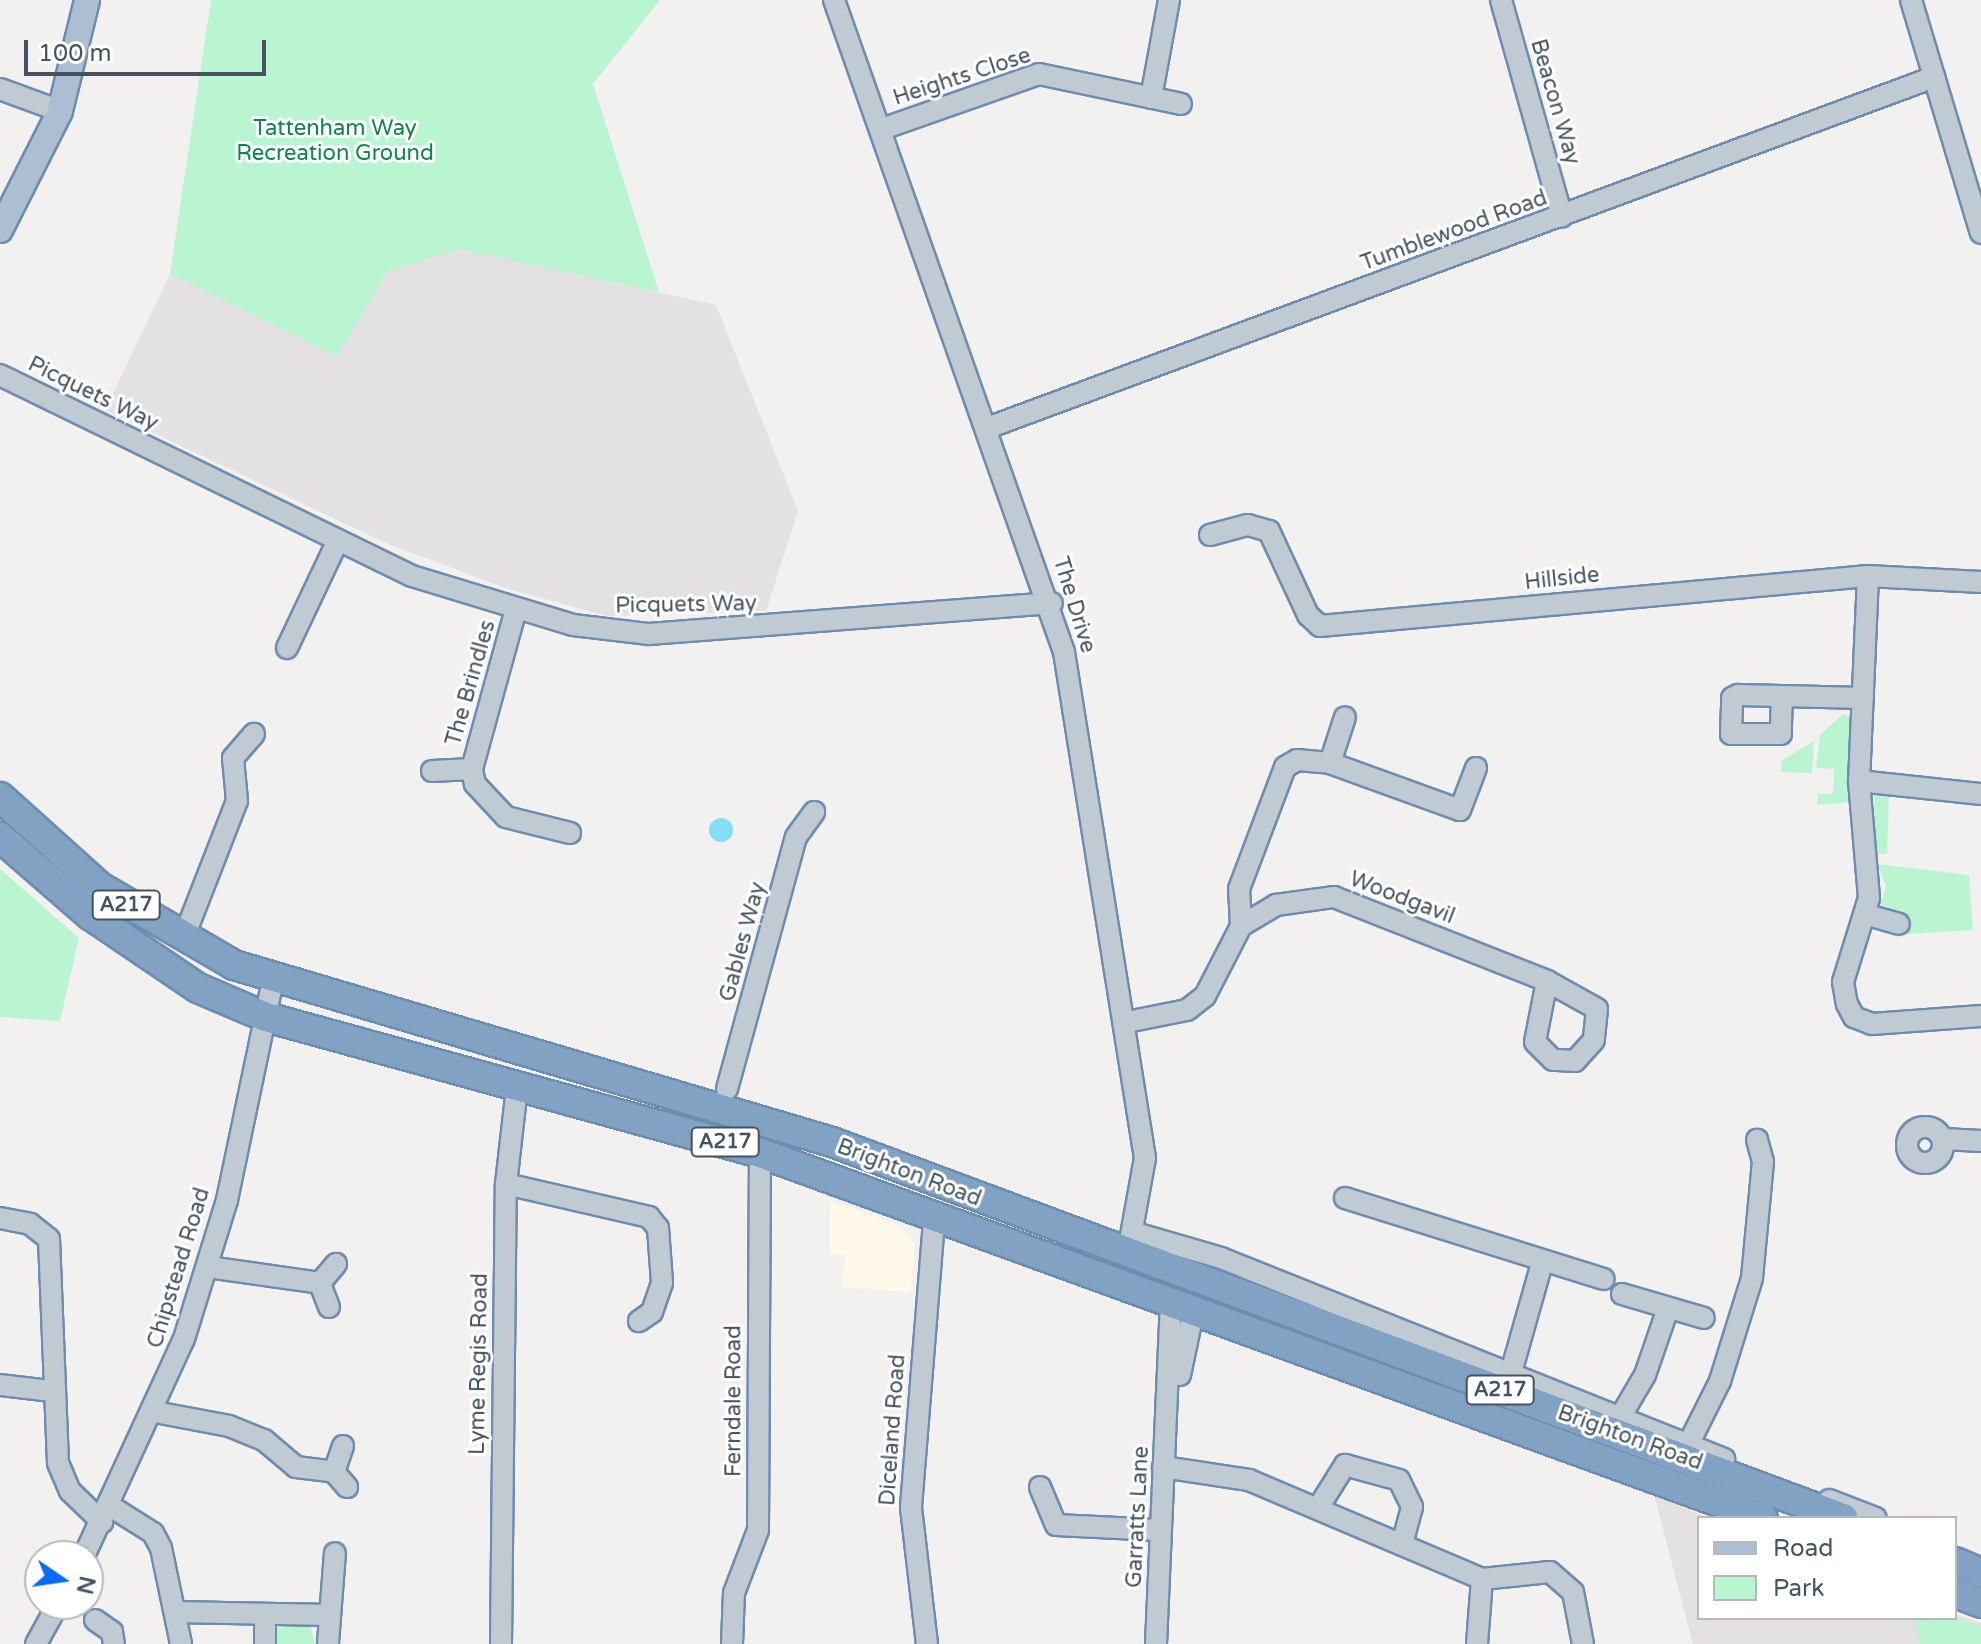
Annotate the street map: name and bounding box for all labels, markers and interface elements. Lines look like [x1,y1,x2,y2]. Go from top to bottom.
scale bar [28,24,270,74]
street label: Beacon Way [1524,36,1586,168]
text: 100 m [38,39,112,68]
street label: Heights Close [890,42,1034,112]
park label: Tattenham Way Recreation Ground [236,115,434,166]
street label: Tumblewood Road [1357,185,1551,277]
street label: Picquets Way [24,351,162,437]
street label: The Drive [1047,554,1101,656]
street label: Hillside [1523,562,1601,596]
street label: Picquets Way [615,591,757,619]
street label: The Brindles [440,617,502,749]
street label: Woodgavil [1346,866,1458,930]
street label: Gables Way [714,879,772,1005]
road number: A217 [90,889,162,921]
road number: A217 [689,1126,761,1158]
street label: Brighton Road [833,1133,985,1213]
street label: Chipstead Road [142,1185,216,1351]
street label: Lyme Regis Road [464,1273,494,1455]
street label: Ferndale Road [721,1325,747,1477]
street label: Diceland Road [875,1353,911,1507]
road number: A217 [1464,1374,1536,1406]
street label: Brighton Road [1554,1400,1706,1476]
street label: Garratts Lane [1121,1445,1155,1589]
legend [1697,1516,1957,1620]
text: Road [1773,1534,1833,1563]
north arrow [24,1540,104,1620]
text: N [71,1573,100,1596]
text: Park [1773,1574,1824,1603]

